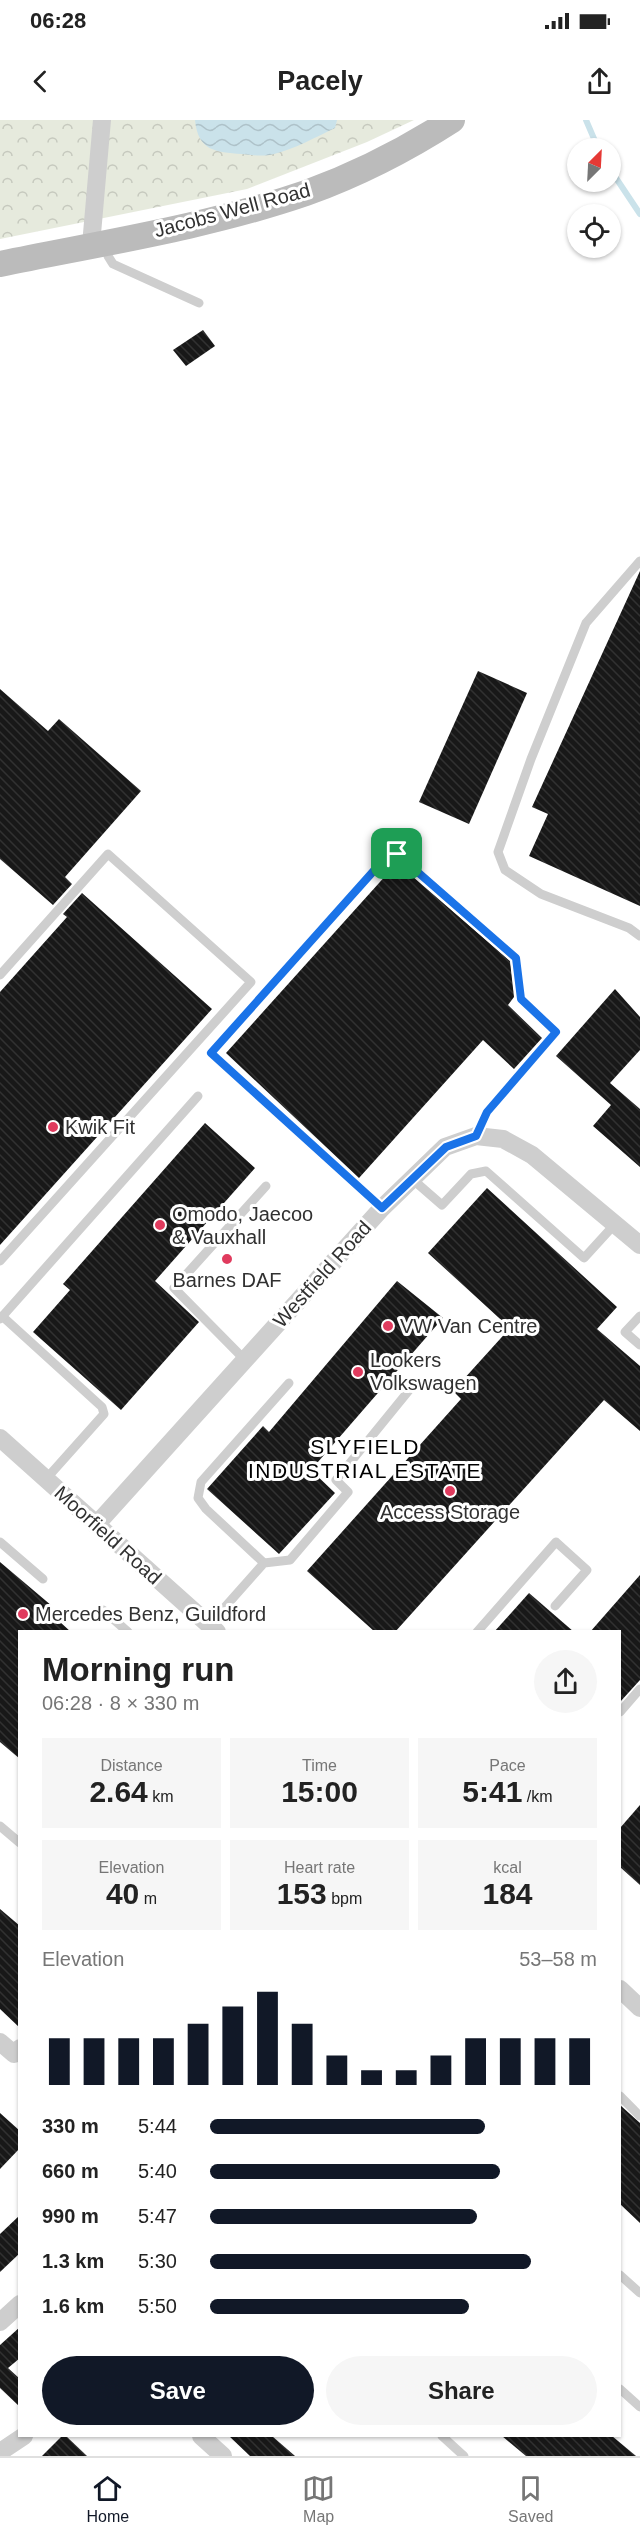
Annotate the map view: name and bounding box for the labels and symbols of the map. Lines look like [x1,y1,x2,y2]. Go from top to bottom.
north arrow [567,138,621,192]
street label: Jacobs Well Road [151,179,313,241]
pin [371,828,422,879]
place label: Kwik Fit [65,1116,135,1138]
marker: Kwik Fit [46,1120,60,1134]
place label: Omodo, Jaecoo & Vauxhall [172,1203,313,1248]
street label: Westfield Road [269,1216,375,1332]
marker: Omodo, Jaecoo & Vauxhall [153,1218,167,1232]
marker: Barnes DAF [220,1252,234,1266]
place label: Barnes DAF [173,1269,281,1291]
place label: VW Van Centre [400,1315,537,1337]
marker: VW Van Centre [381,1319,395,1333]
place label: Lookers Volkswagen [370,1349,477,1394]
marker: Lookers Volkswagen [351,1365,365,1379]
district label: SLYFIELD INDUSTRIAL ESTATE [248,1435,482,1482]
street label: Moorfield Road [50,1481,166,1589]
marker: Access Storage [443,1484,457,1498]
place label: Access Storage [380,1501,520,1523]
place label: Mercedes Benz, Guildford [35,1603,266,1625]
marker: Mercedes Benz, Guildford [16,1607,30,1621]

